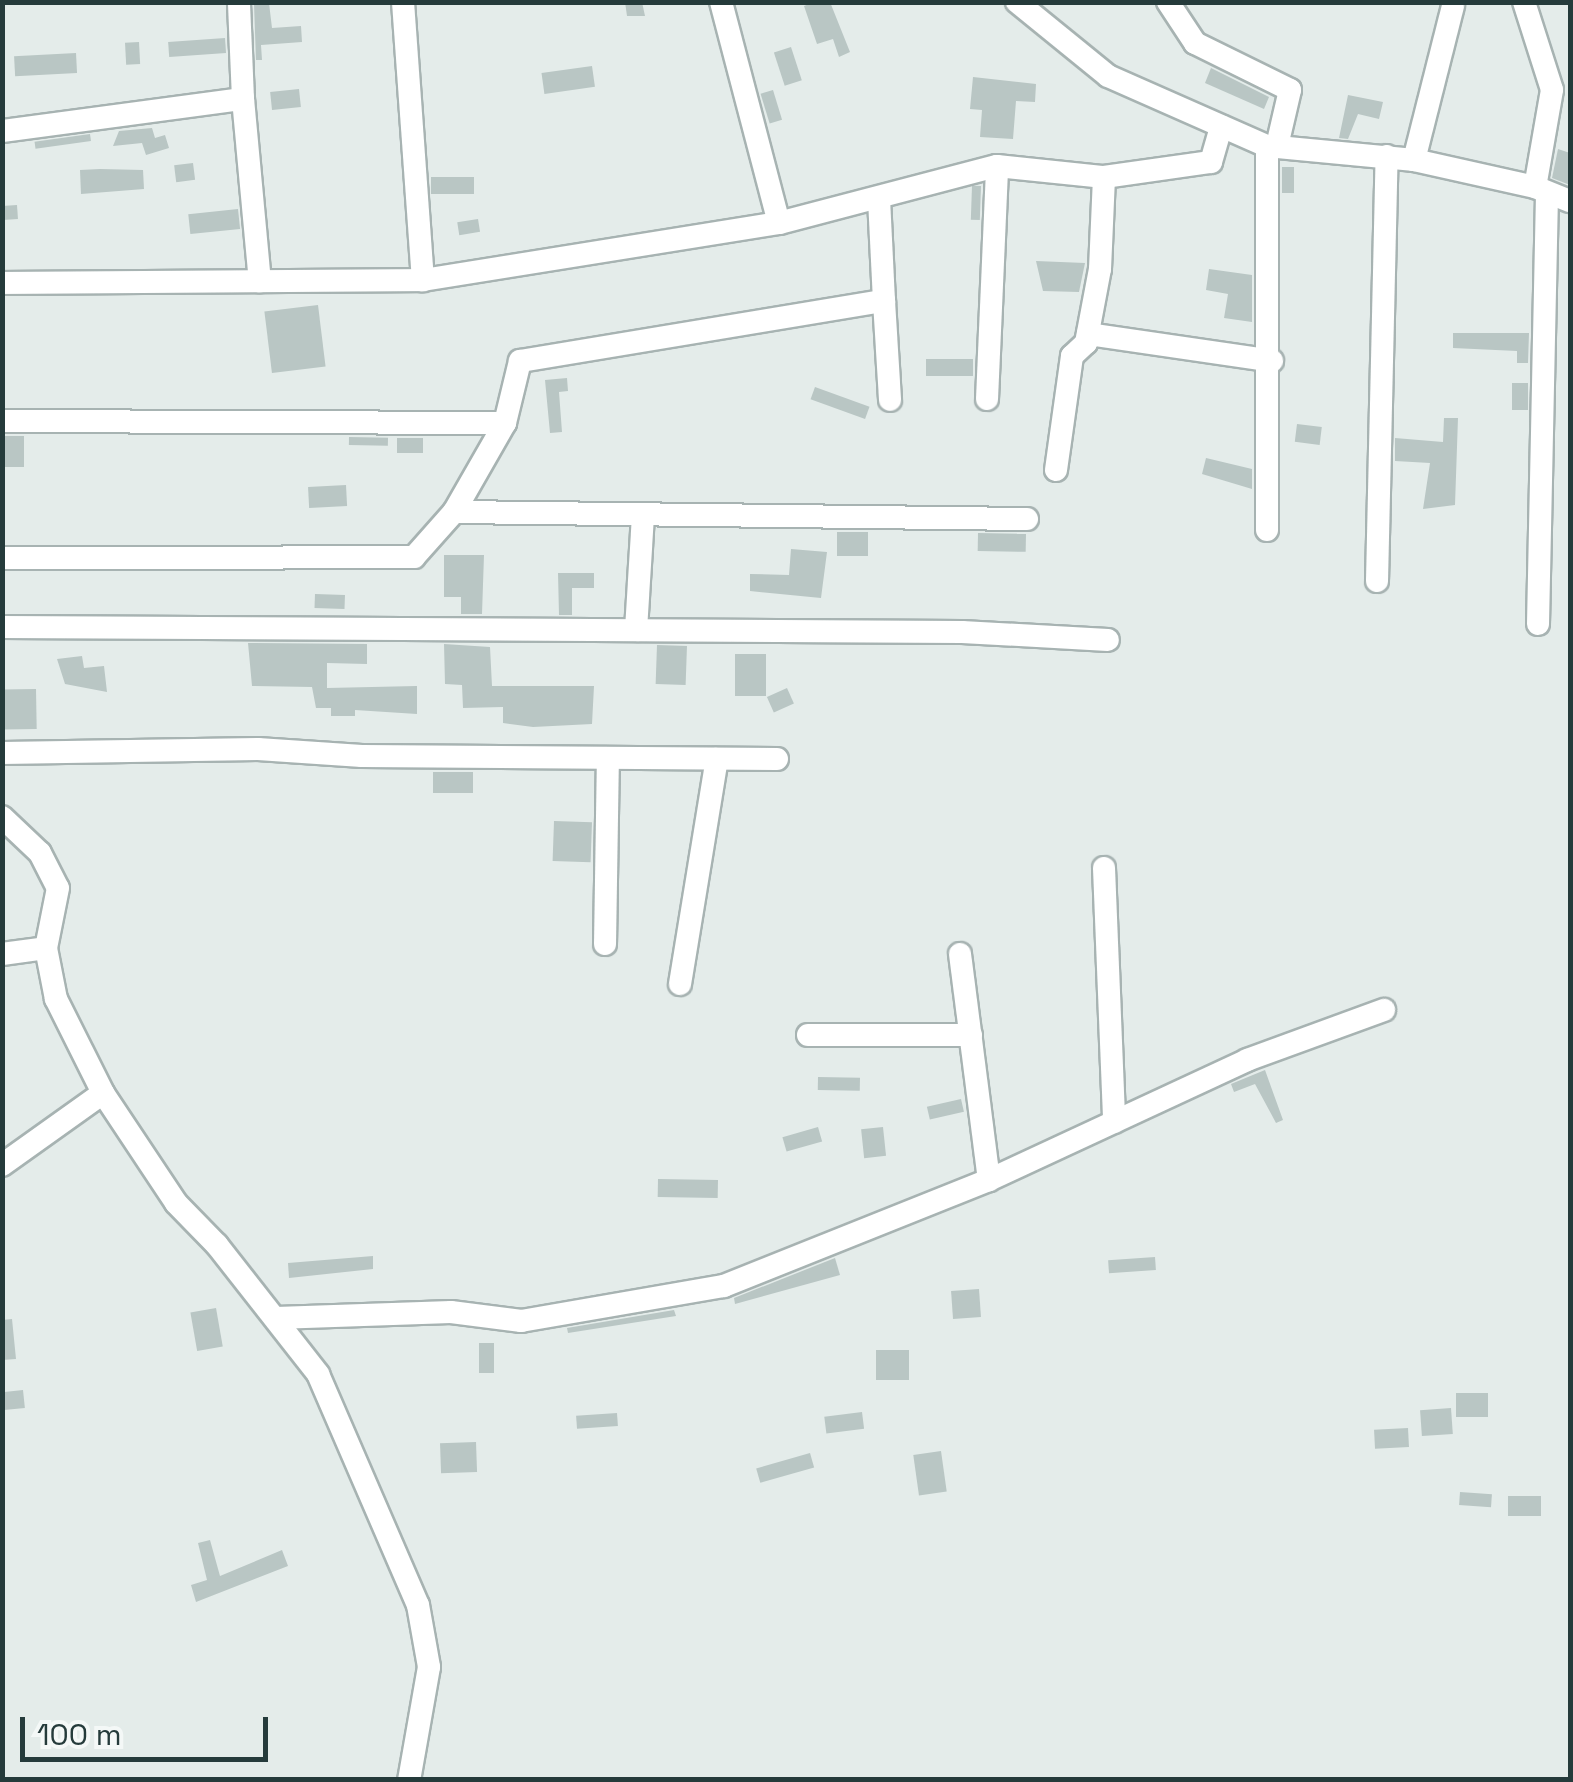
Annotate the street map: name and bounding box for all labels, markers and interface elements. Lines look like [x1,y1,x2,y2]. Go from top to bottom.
scale bar [25,1697,272,1759]
text: 100 m [37,1715,122,1754]

